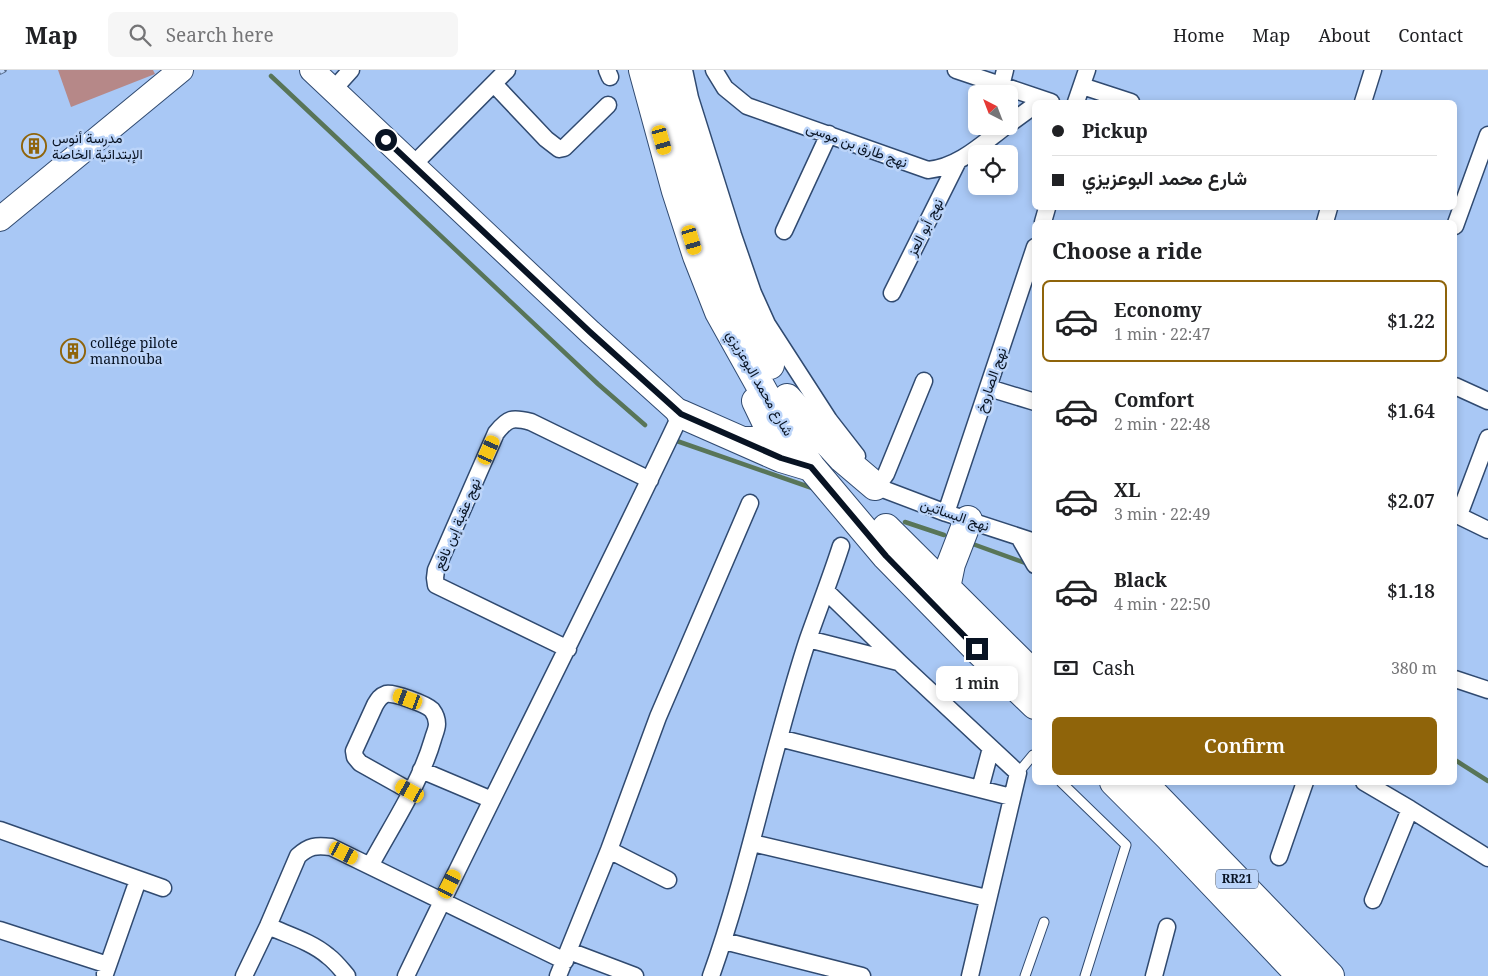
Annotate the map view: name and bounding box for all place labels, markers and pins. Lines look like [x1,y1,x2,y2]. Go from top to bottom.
place label: مدرسة أنوس الإبتدائية الخاصة [52,128,143,164]
building icon: مدرسة أنوس الإبتدائية الخاصة [21,133,47,159]
place label: collége pilote mannouba [90,333,178,368]
building icon: collége pilote mannouba [60,338,86,364]

